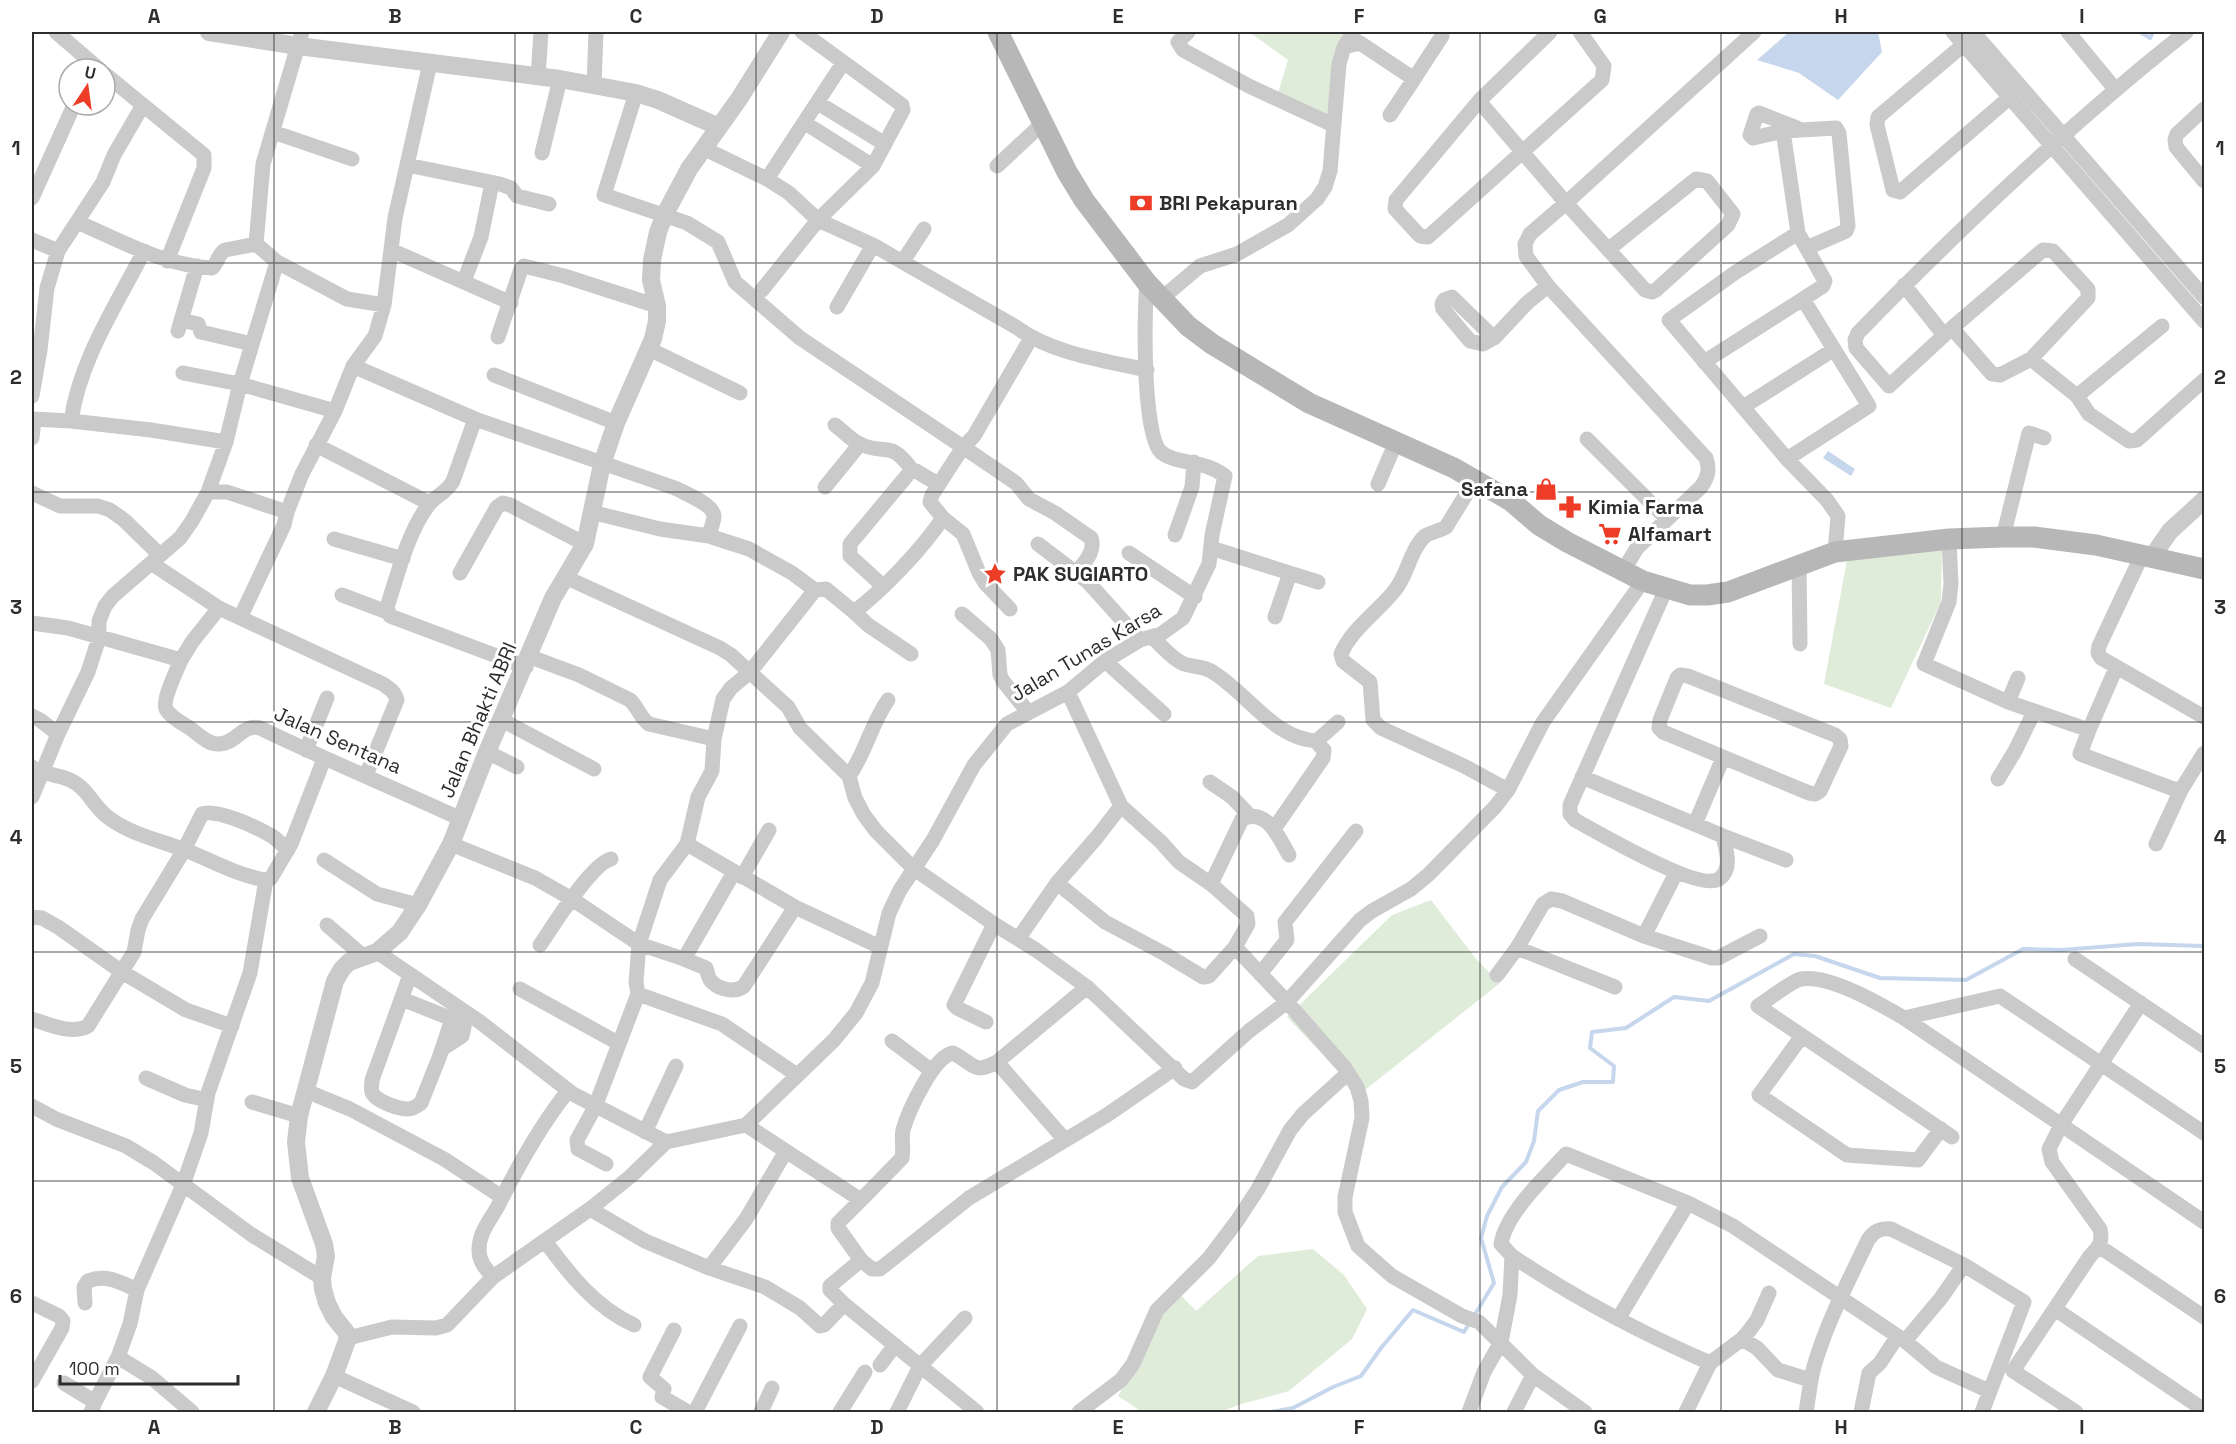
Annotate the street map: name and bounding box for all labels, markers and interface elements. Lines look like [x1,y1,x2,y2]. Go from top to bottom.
text: A [148,3,161,29]
text: B [388,3,402,29]
text: C [630,3,643,29]
text: D [870,3,884,29]
text: E [1112,3,1124,29]
text: F [1354,3,1365,29]
text: G [1593,3,1607,29]
text: H [1834,3,1848,29]
text: I [2079,3,2085,29]
north arrow [57,57,117,117]
text: U [83,61,98,84]
text: 1 [11,135,21,161]
text: 1 [2215,135,2225,161]
bank icon: BRI Pekapuran [1128,190,1154,216]
place label: BRI Pekapuran [1159,190,1298,216]
text: 2 [10,364,22,390]
text: 2 [2214,364,2226,390]
place label: Safana [1461,476,1528,502]
shop icon: Safana [1533,476,1559,502]
pharmacy icon: Kimia Farma [1557,494,1583,520]
place label: Kimia Farma [1588,494,1704,520]
supermarket icon: Alfamart [1597,521,1623,547]
place label: Alfamart [1628,521,1712,547]
place icon: PAK SUGIARTO [982,561,1008,587]
place label: PAK SUGIARTO [1013,561,1148,587]
text: 3 [10,594,22,620]
text: 3 [2214,594,2226,620]
street label: Jalan Tunas Karsa [1006,597,1166,707]
street label: Jalan Bhakti ABRI [433,638,523,802]
street label: Jalan Sentana [270,700,406,780]
text: 4 [10,824,23,850]
text: 4 [2214,824,2227,850]
text: 5 [10,1053,22,1079]
text: 5 [2214,1053,2226,1079]
text: 6 [10,1283,22,1309]
text: 6 [2214,1283,2226,1309]
scale bar [60,1348,238,1386]
text: 100 m [69,1357,120,1380]
text: A [148,1414,161,1440]
text: B [388,1414,402,1440]
text: C [630,1414,643,1440]
text: D [870,1414,884,1440]
text: E [1112,1414,1124,1440]
text: F [1354,1414,1365,1440]
text: G [1593,1414,1607,1440]
text: H [1834,1414,1848,1440]
text: I [2079,1414,2085,1440]

